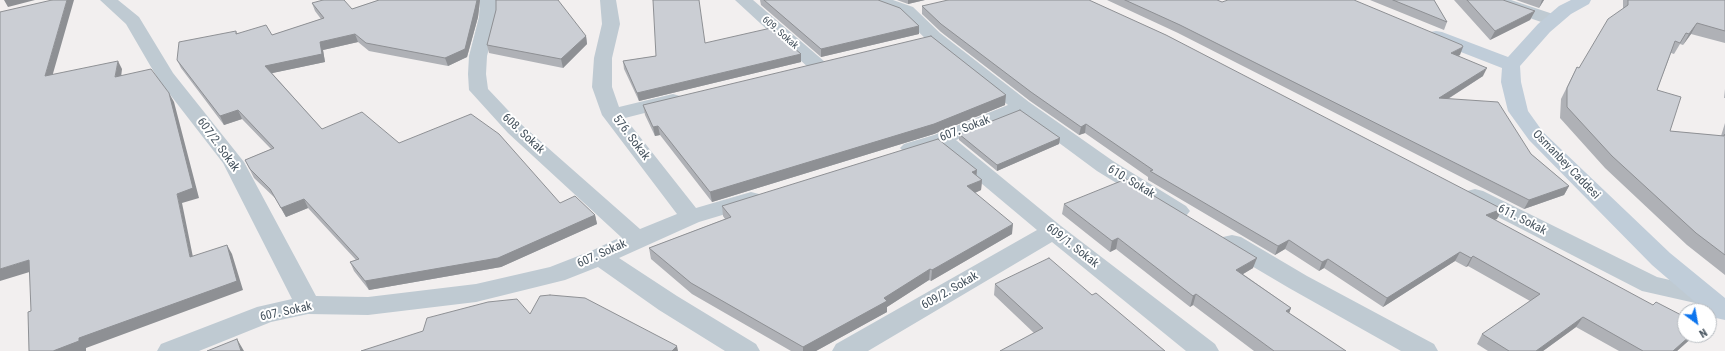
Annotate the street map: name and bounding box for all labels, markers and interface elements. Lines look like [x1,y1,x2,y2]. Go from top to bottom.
street label: 609. Sokak [760,14,800,52]
street label: 608. Sokak [499,111,547,157]
street label: 576. Sokak [609,113,653,163]
street label: 607. Sokak [938,113,992,145]
street label: 607/2. Sokak [194,115,242,175]
street label: Osmanbey Caddesi [1529,127,1603,203]
street label: 610. Sokak [1105,162,1157,202]
street label: 611. Sokak [1495,202,1549,238]
street label: 609/1. Sokak [1043,221,1101,271]
street label: 607. Sokak [575,237,629,271]
street label: 609/2. Sokak [919,269,981,313]
street label: 607. Sokak [259,299,313,325]
north arrow [1677,303,1717,343]
text: N [1697,325,1709,340]

